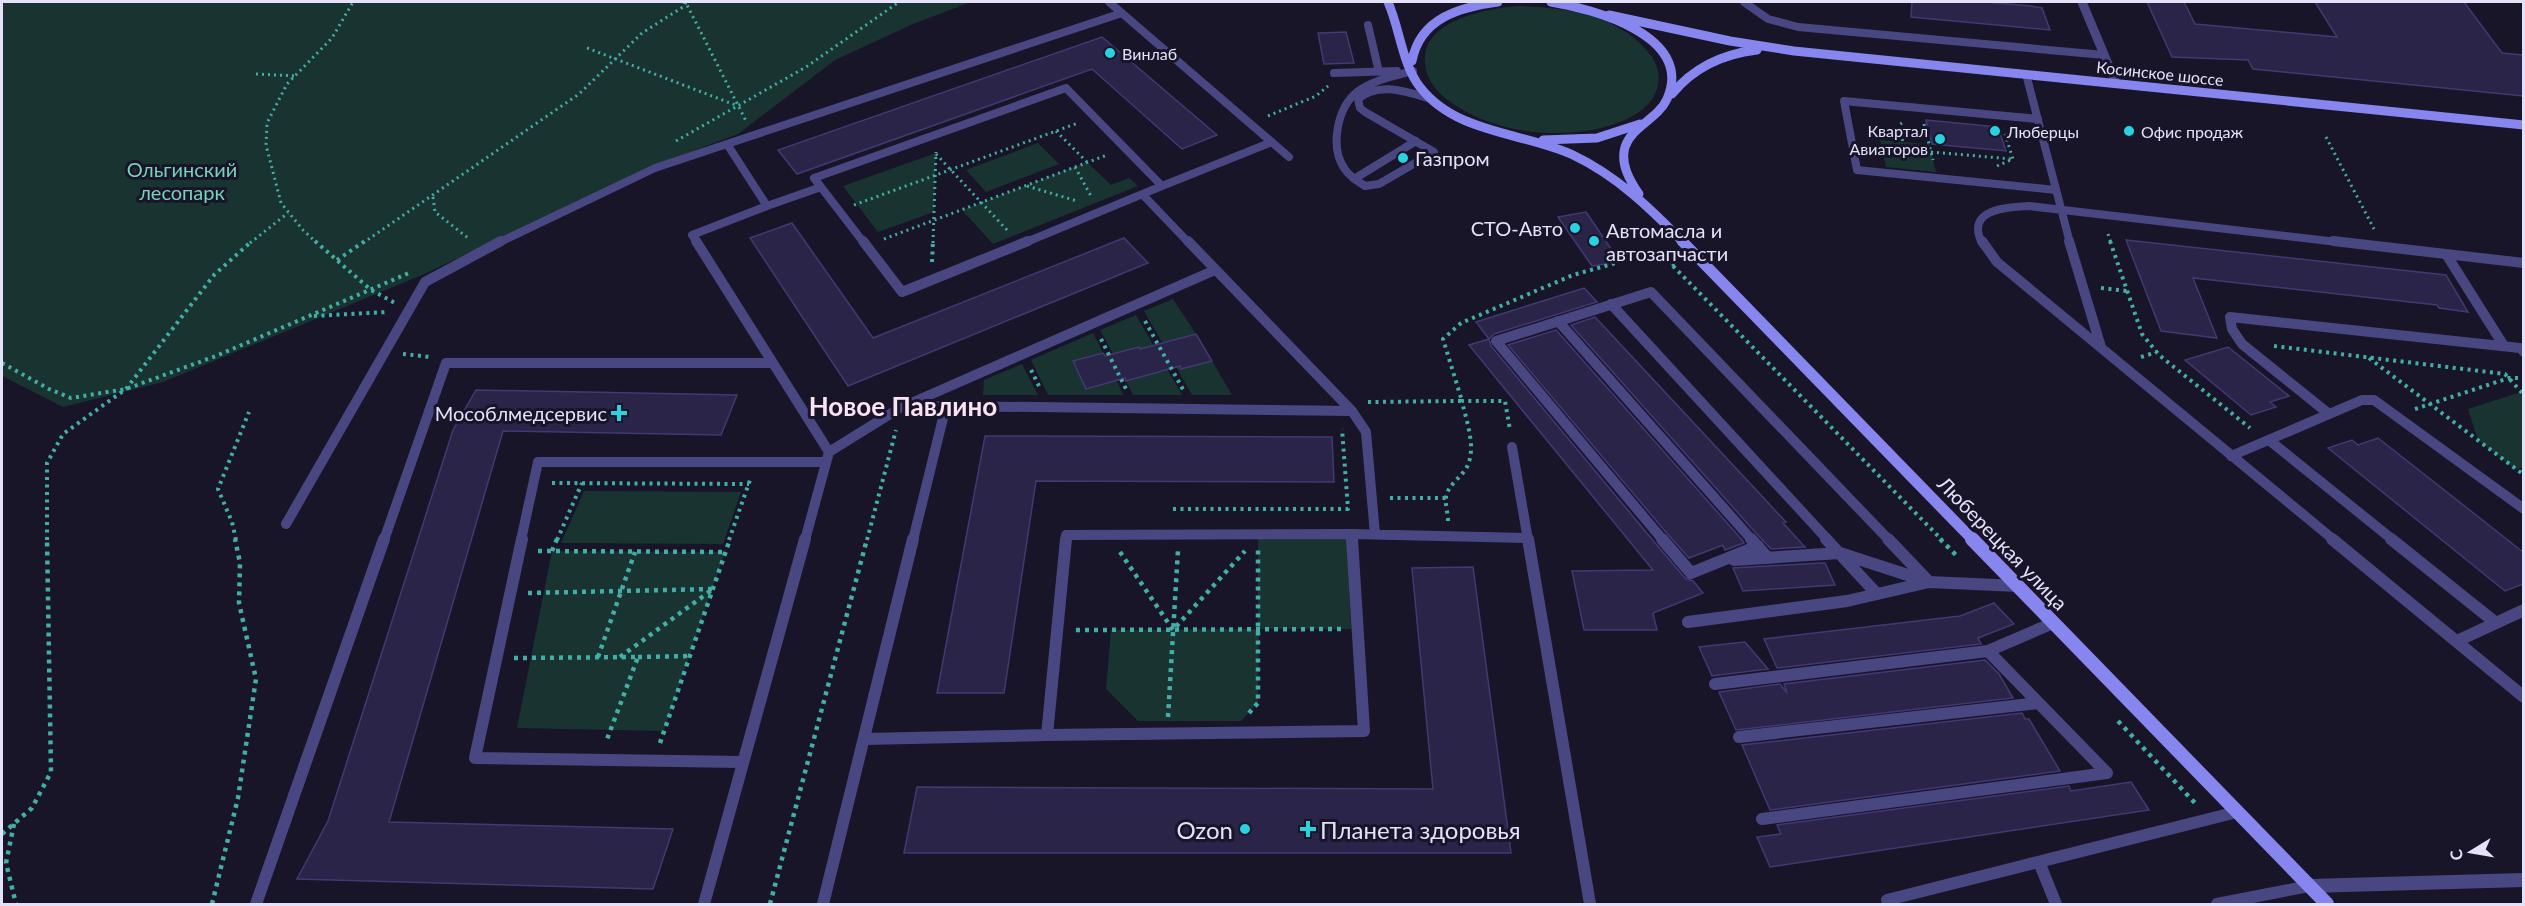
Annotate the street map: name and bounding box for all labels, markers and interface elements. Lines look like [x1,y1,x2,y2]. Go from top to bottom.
place label: Винлаб [1122,44,1177,63]
marker: Винлаб [1103,46,1117,60]
street label: Косинское шоссе [2095,57,2225,89]
place label: Квартал Авиаторов [1850,121,1928,158]
place label: Люберцы [2006,122,2079,141]
place label: Офис продаж [2141,122,2244,141]
marker: Люберцы [1988,124,2002,138]
marker: Офис продаж [2122,124,2136,138]
marker: Квартал Авиаторов [1933,132,1947,146]
place label: Газпром [1415,146,1490,170]
marker: Газпром [1396,151,1410,165]
park label: Ольгинский лесопарк [127,157,237,204]
place label: СТО-Авто [1471,216,1563,240]
place label: Автомасла и автозапчасти [1606,218,1728,265]
marker: СТО-Авто [1568,221,1582,235]
marker: Автомасла и автозапчасти [1587,234,1601,248]
district label: Новое Павлино [809,390,997,422]
place label: Мособлмедсервис [435,401,607,425]
marker: Мособлмедсервис [612,406,626,420]
street label: Люберецкая улица [1933,471,2073,615]
place label: Ozon [1176,815,1233,844]
place label: Планета здоровья [1320,815,1521,844]
marker: Ozon [1238,822,1252,836]
marker: Планета здоровья [1301,822,1315,836]
north arrow [2441,822,2501,882]
text: С [2445,848,2466,862]

